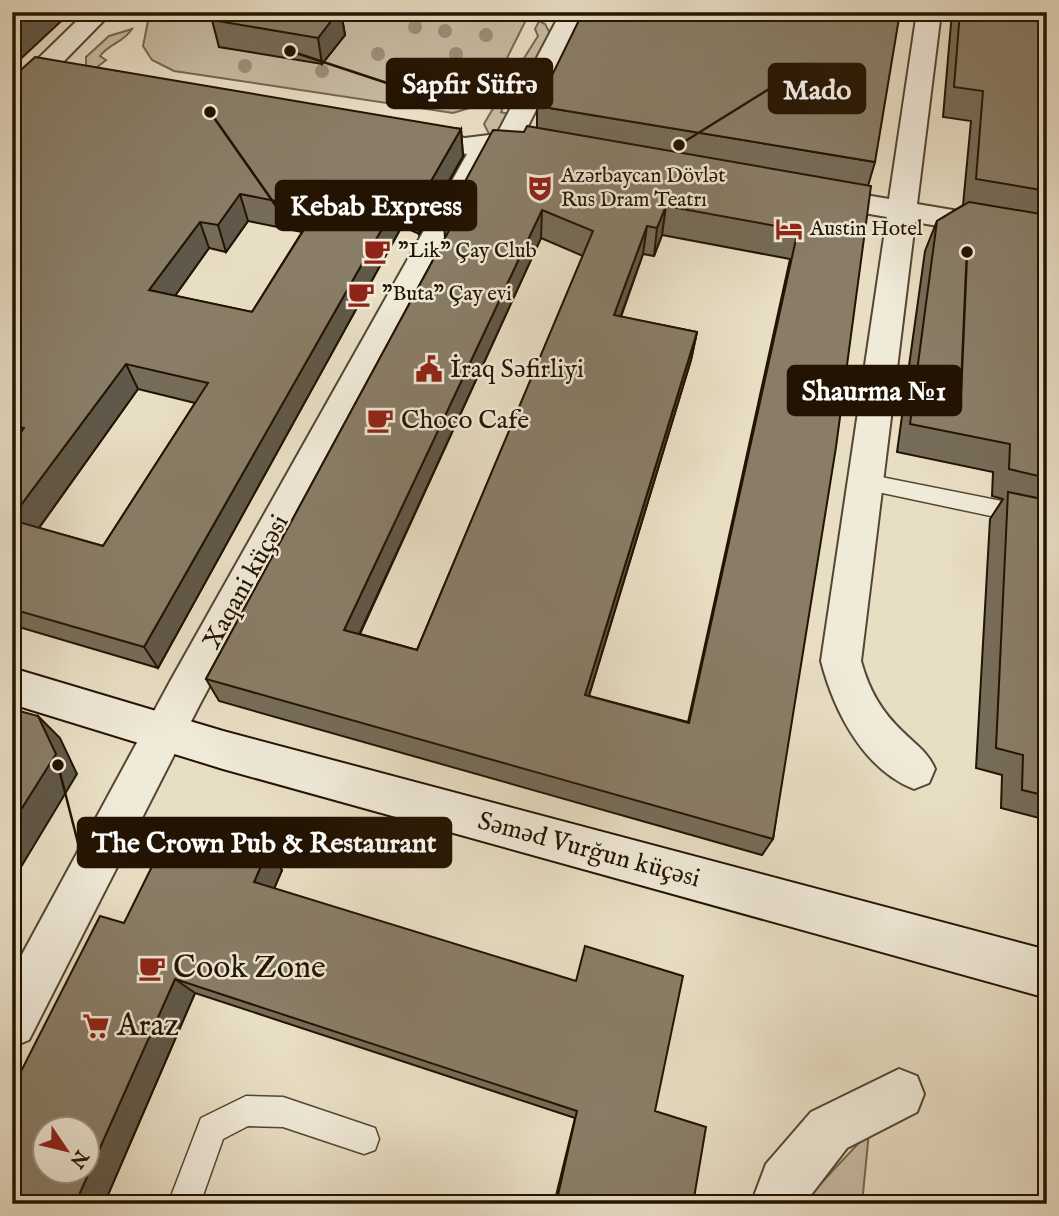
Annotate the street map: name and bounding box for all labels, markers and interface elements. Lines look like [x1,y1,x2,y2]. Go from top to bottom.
callout: Sapfir Süfrə [387,59,552,108]
callout: Mado [769,64,865,113]
text: Sapfir Süfrə [402,68,538,103]
text: Mado [783,74,851,109]
place label: Azərbaycan Dövlət Rus Dram Teatrı [560,163,725,214]
theatre icon: Azərbaycan Dövlət Rus Dram Teatrı [525,173,555,203]
callout: Kebab Express [276,181,476,230]
text: Kebab Express [290,190,462,225]
hotel icon: Austin Hotel [774,214,804,244]
place label: Austin Hotel [809,216,923,243]
cafe icon: "Lik" Çay Club [362,236,392,266]
place label: "Lik" Çay Club [398,238,537,265]
cafe icon: "Buta" Çay evi [346,279,376,309]
place label: "Buta" Çay evi [382,281,512,308]
place label: İraq Səfirliyi [450,353,584,386]
public building icon: İraq Səfirliyi [414,354,444,384]
callout: Shaurma №1 [788,366,961,415]
text: Shaurma №1 [802,375,946,410]
place label: Choco Cafe [401,404,529,437]
cafe icon: Choco Cafe [365,405,395,435]
street label: Xaqani küçəsi [195,509,297,655]
street label: Səməd Vurğun küçəsi [474,804,704,896]
callout: The Crown Pub & Restaurant [78,818,451,867]
text: The Crown Pub & Restaurant [91,827,437,862]
place label: Cook Zone [173,948,326,989]
cafe icon: Cook Zone [137,953,167,983]
place label: Araz [116,1006,179,1047]
supermarket icon: Araz [81,1011,111,1041]
north arrow [32,1114,102,1184]
text: N [63,1144,93,1173]

